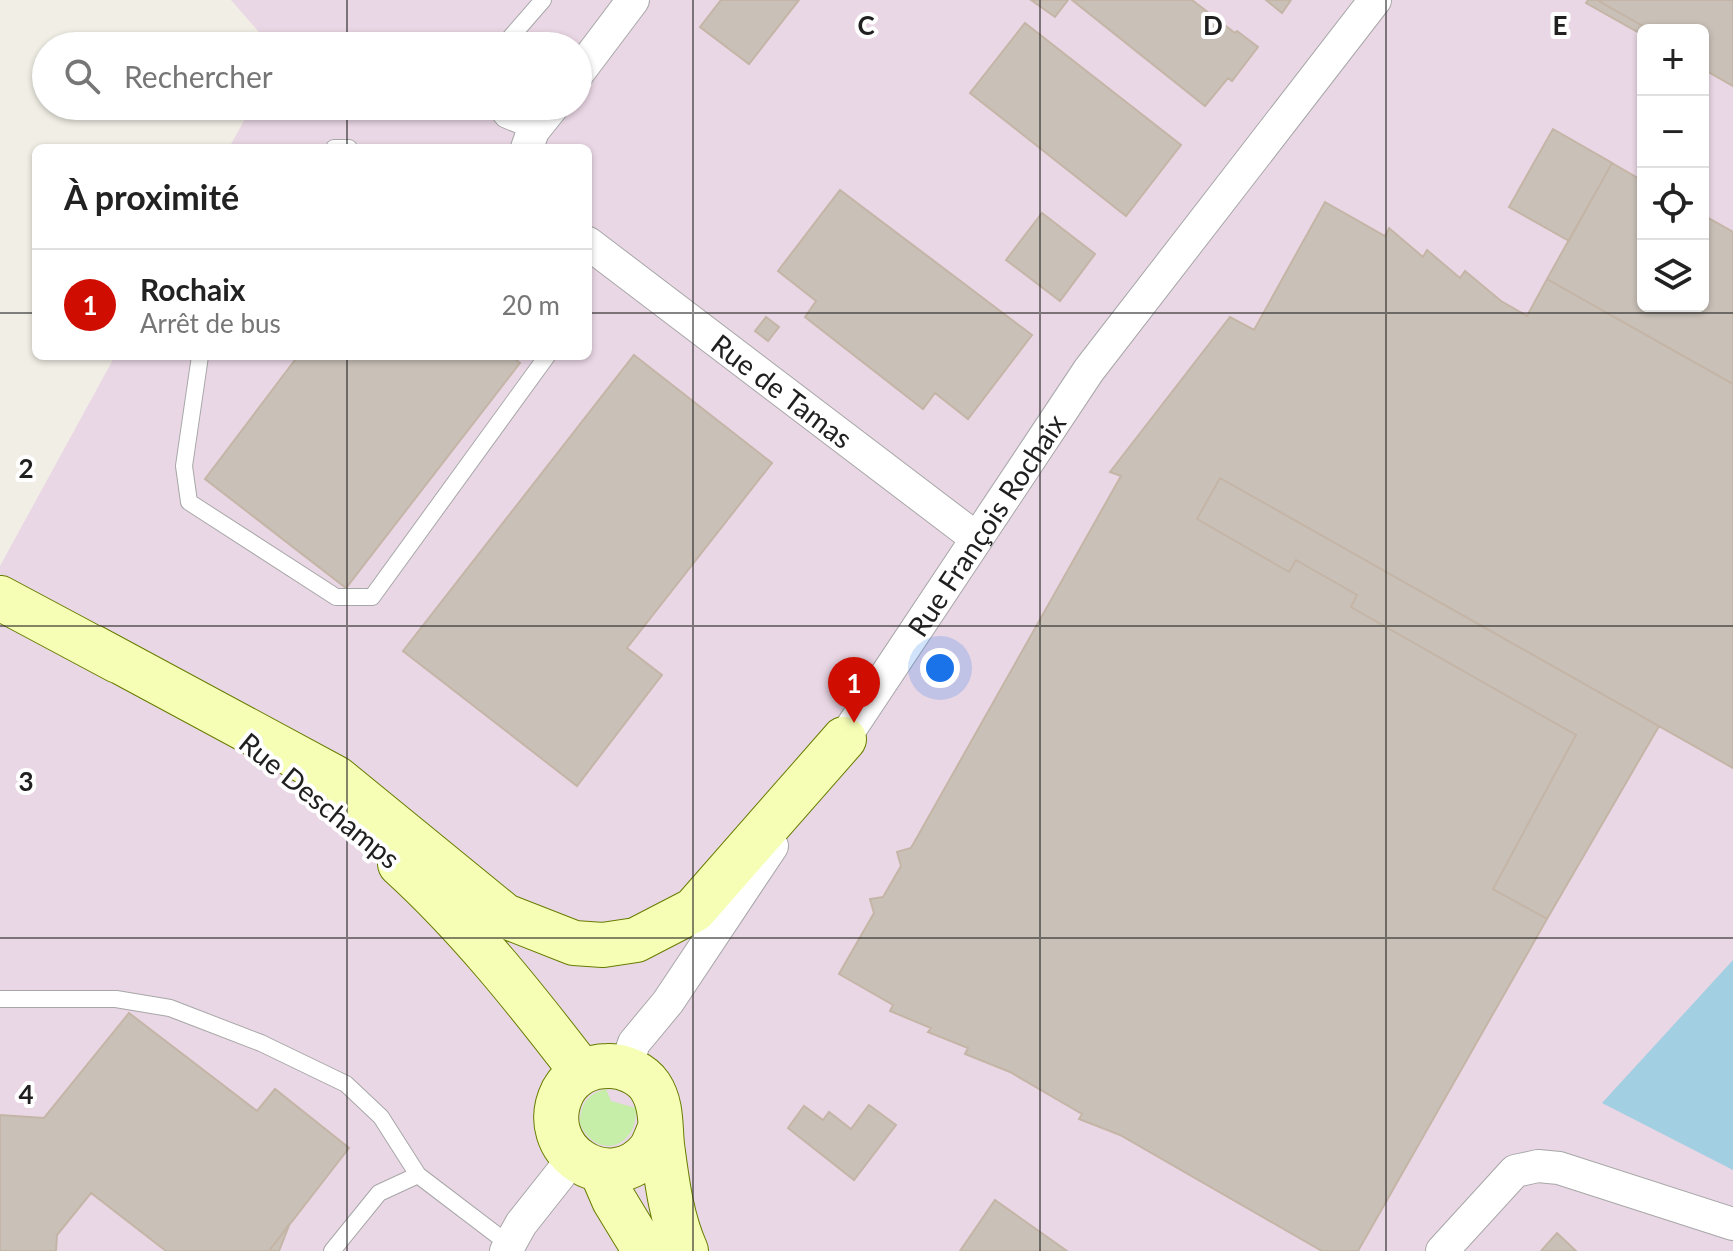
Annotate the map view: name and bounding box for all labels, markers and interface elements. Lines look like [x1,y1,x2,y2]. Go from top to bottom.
text: C [857,9,875,41]
text: D [1203,9,1223,41]
text: E [1553,9,1567,41]
map controls [1637,24,1709,312]
button: + [1637,24,1709,96]
search box [32,32,592,120]
icon: search [60,54,104,98]
text: Rechercher [124,58,273,94]
button: − [1637,96,1709,168]
button: locate [1637,168,1709,240]
text: À proximité [64,176,239,217]
button: layers [1637,240,1709,312]
text: Rochaix [140,271,245,307]
text: 1 [82,289,98,321]
text: 20 m [502,289,560,321]
text: Arrêt de bus [140,307,281,339]
street label: Rue de Tamas [705,326,859,455]
street label: Rue François Rochaix [900,407,1072,642]
text: 2 [18,452,34,484]
your location [920,648,960,688]
pin: 1 [828,657,880,723]
street label: Rue Deschamps [233,725,407,875]
text: 3 [18,765,34,797]
text: 4 [18,1078,34,1110]

